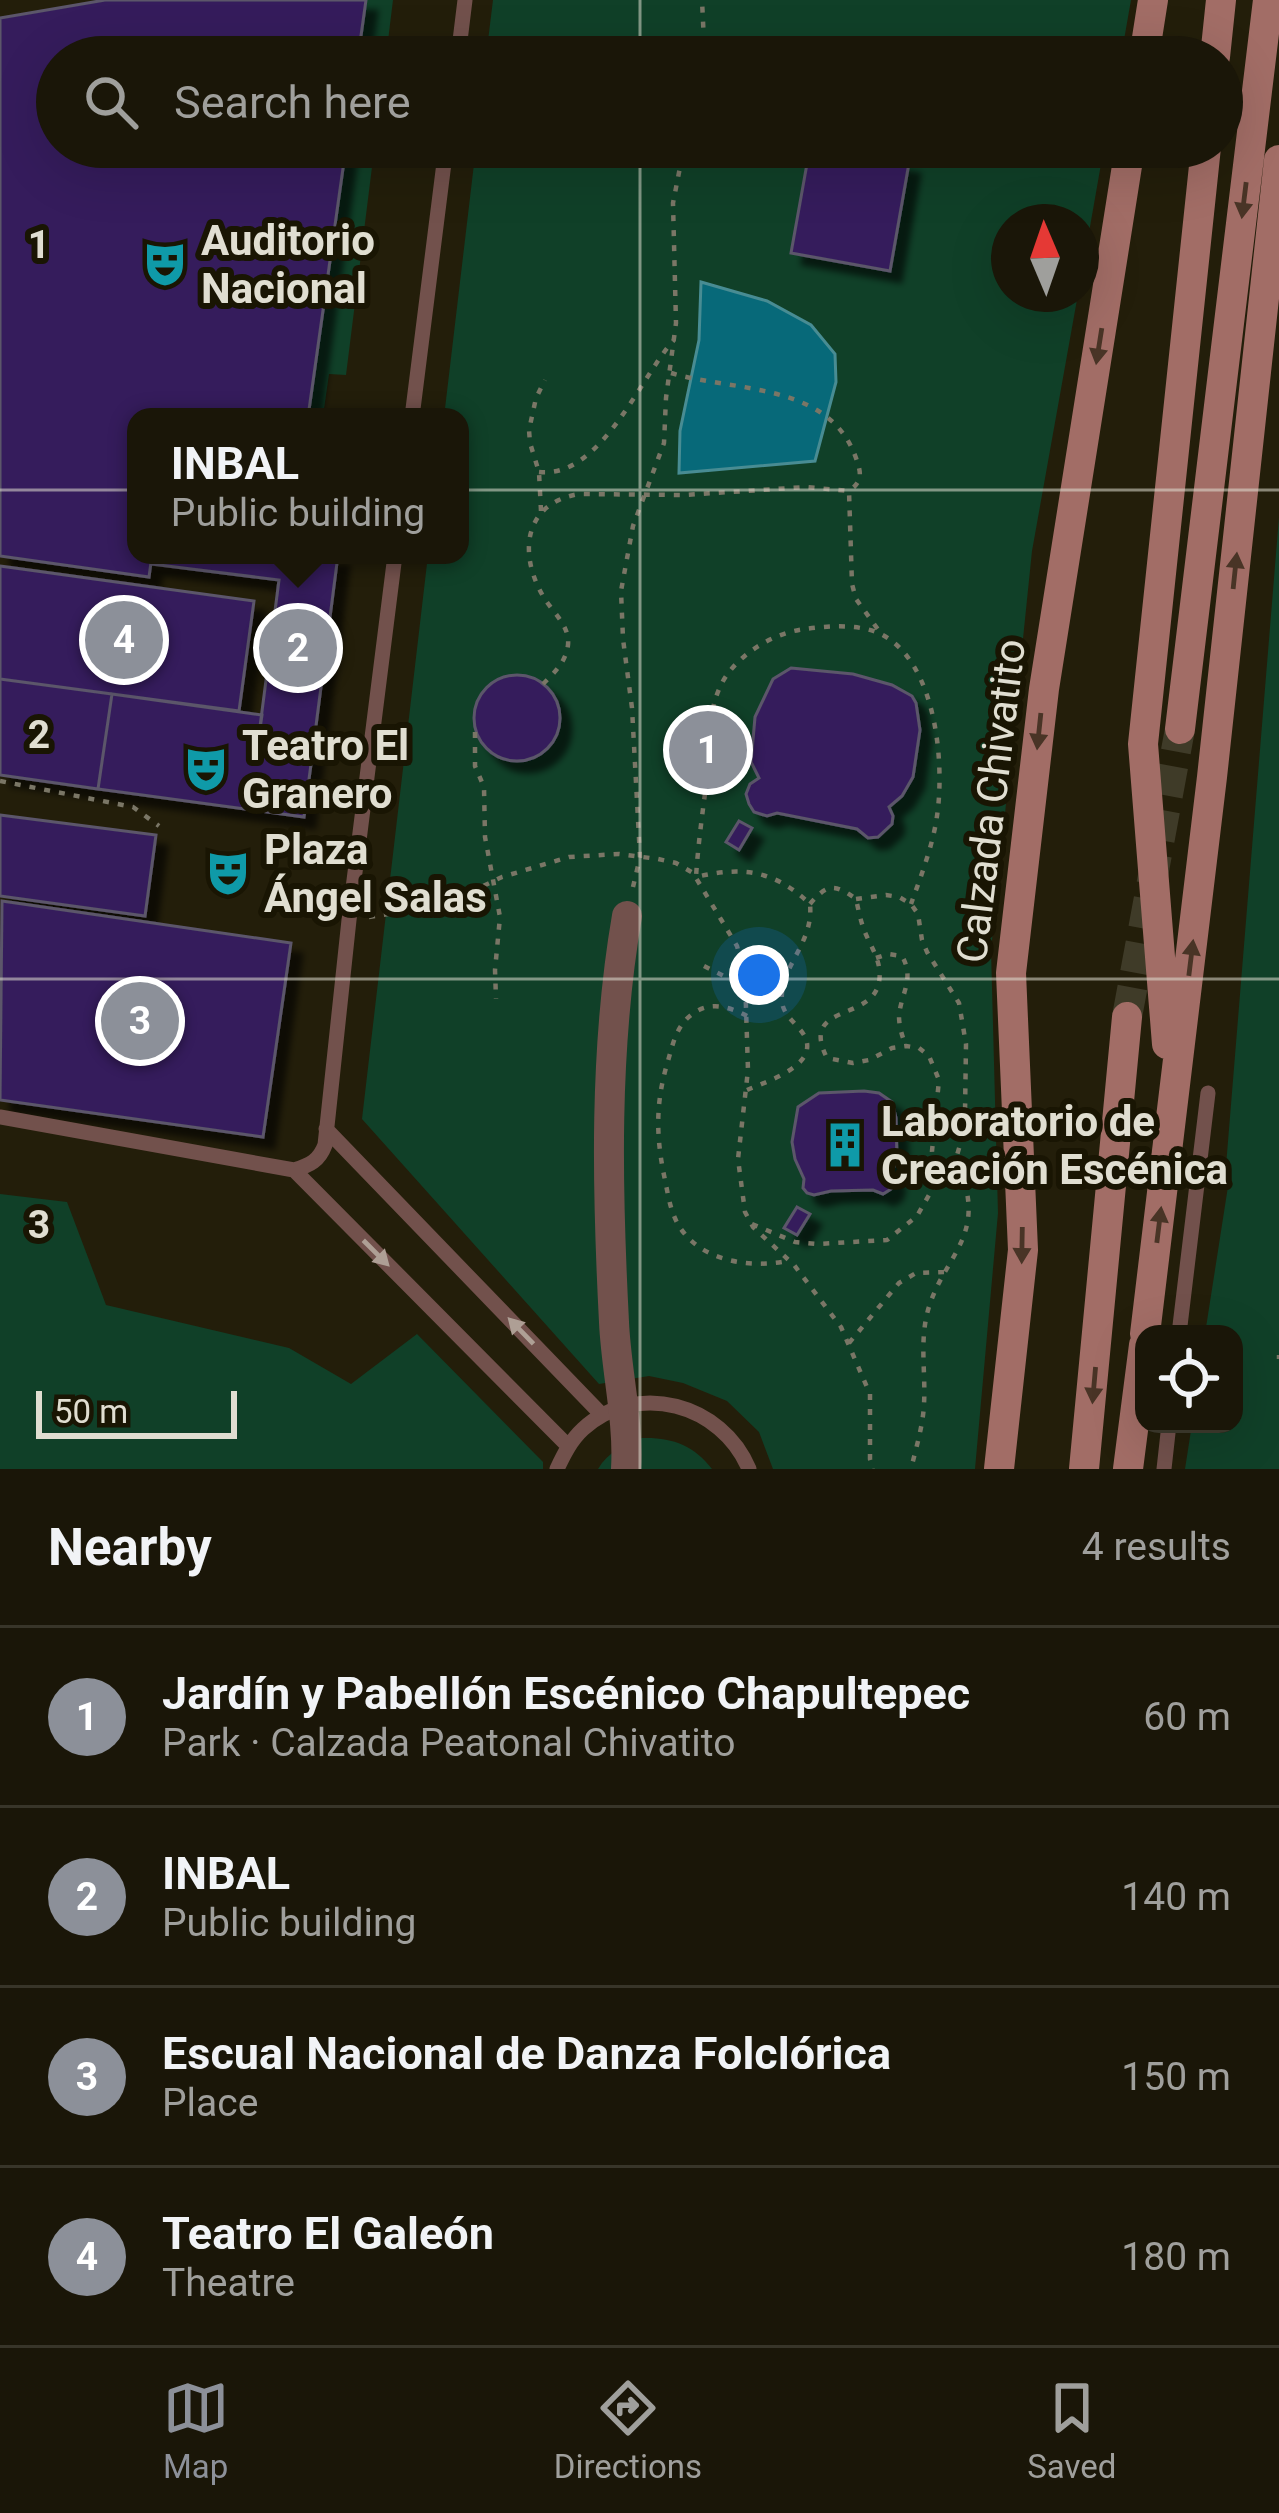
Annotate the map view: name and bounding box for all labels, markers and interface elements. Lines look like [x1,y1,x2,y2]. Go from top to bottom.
search box [36,36,1243,168]
icon: search [78,69,144,135]
text: Search here [174,76,411,129]
one-way arrow [1234,181,1253,219]
north arrow [991,204,1099,312]
place label: Auditorio Nacional [201,216,375,313]
text: 1 [28,222,50,268]
theatre icon: Auditorio Nacional [140,239,190,289]
one-way arrow [1089,327,1108,365]
popup [127,408,469,564]
text: INBAL [171,437,299,490]
text: Public building [171,490,425,536]
one-way arrow [1225,552,1244,589]
pin: 4 [85,595,163,685]
pin: 2 [259,603,337,693]
street label: Calzada Chivatito [947,636,1035,966]
pin: 1 [669,705,747,795]
text: 2 [28,712,50,758]
one-way arrow [1029,713,1048,750]
place label: Teatro El Granero [242,721,409,818]
theatre icon: Teatro El Granero [181,744,231,794]
place label: Plaza Ángel Salas [264,825,487,922]
theatre icon: Plaza Ángel Salas [203,848,253,898]
one-way arrow [1182,939,1201,976]
your location [729,945,789,1005]
pin: 3 [101,976,179,1066]
place label: Laboratorio de Creación Escénica [881,1097,1228,1194]
building icon: Laboratorio de Creación Escénica [820,1120,870,1170]
text: 3 [28,1202,50,1248]
one-way arrow [1150,1206,1169,1243]
one-way arrow [1012,1227,1031,1265]
one-way arrow [362,1238,390,1267]
one-way arrow [507,1317,535,1346]
map controls [1135,1325,1243,1433]
button: locate [1135,1325,1243,1433]
one-way arrow [1084,1366,1103,1404]
scale bar [36,1385,237,1438]
text: 50 m [54,1392,128,1431]
text: Nearby [48,1518,212,1577]
text: 4 results [1082,1524,1231,1570]
text: Jardín y Pabellón Escénico Chapultepec [162,1667,970,1720]
text: 1 [76,1694,98,1740]
text: 60 m [1143,1694,1231,1740]
text: Park · Calzada Peatonal Chivatito [162,1720,735,1766]
text: INBAL [162,1847,290,1900]
text: 2 [76,1874,98,1920]
text: 140 m [1121,1874,1231,1920]
text: Public building [162,1900,416,1946]
text: Escual Nacional de Danza Folclórica [162,2027,891,2080]
text: 3 [76,2054,98,2100]
text: 150 m [1121,2054,1231,2100]
text: Place [162,2080,258,2126]
text: Teatro El Galeón [162,2207,494,2260]
text: 4 [76,2234,98,2280]
text: 180 m [1121,2234,1231,2280]
text: Theatre [162,2260,295,2306]
tab: Map [163,2375,229,2486]
tab: Directions [554,2375,702,2486]
tab: Saved [1027,2375,1116,2486]

